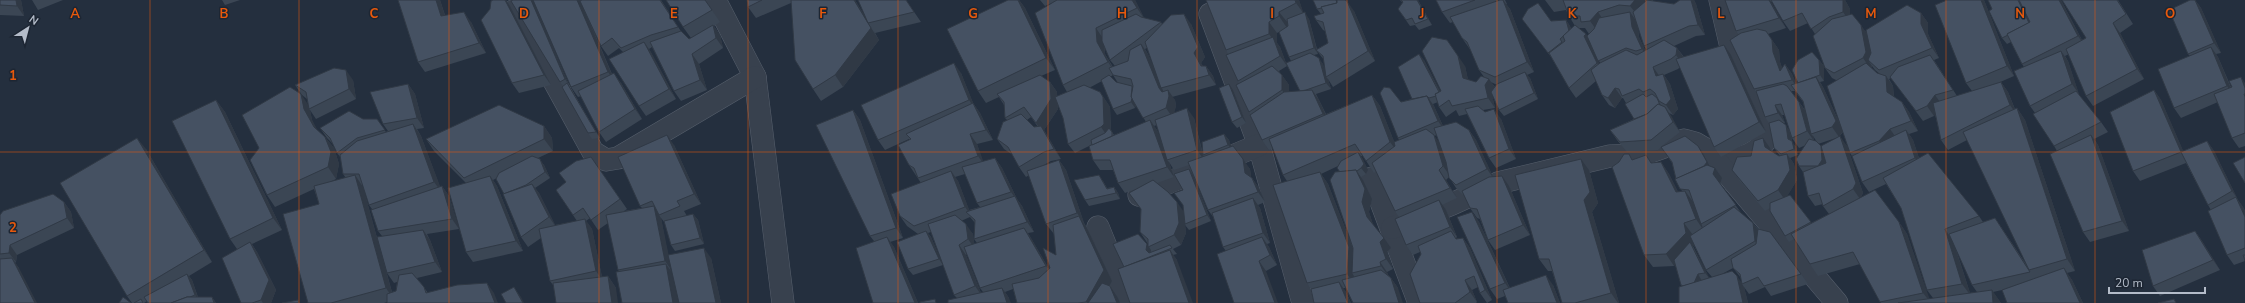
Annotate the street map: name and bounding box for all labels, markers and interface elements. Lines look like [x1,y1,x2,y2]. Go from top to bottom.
text: A [70,5,80,23]
text: B [220,5,229,23]
text: C [370,5,379,23]
text: D [519,5,529,23]
text: E [670,5,678,23]
text: F [819,5,827,23]
text: G [968,5,978,23]
text: H [1117,5,1127,23]
text: I [1270,5,1274,23]
text: J [1419,5,1424,23]
text: K [1568,5,1577,23]
text: L [1717,5,1725,23]
text: M [1865,5,1877,23]
text: N [2015,5,2025,23]
text: O [2165,5,2175,23]
north arrow [8,8,48,48]
text: N [26,12,41,29]
text: 1 [9,67,17,85]
text: 2 [9,219,17,237]
scale bar [2109,269,2205,295]
text: 20 m [2115,275,2143,291]

